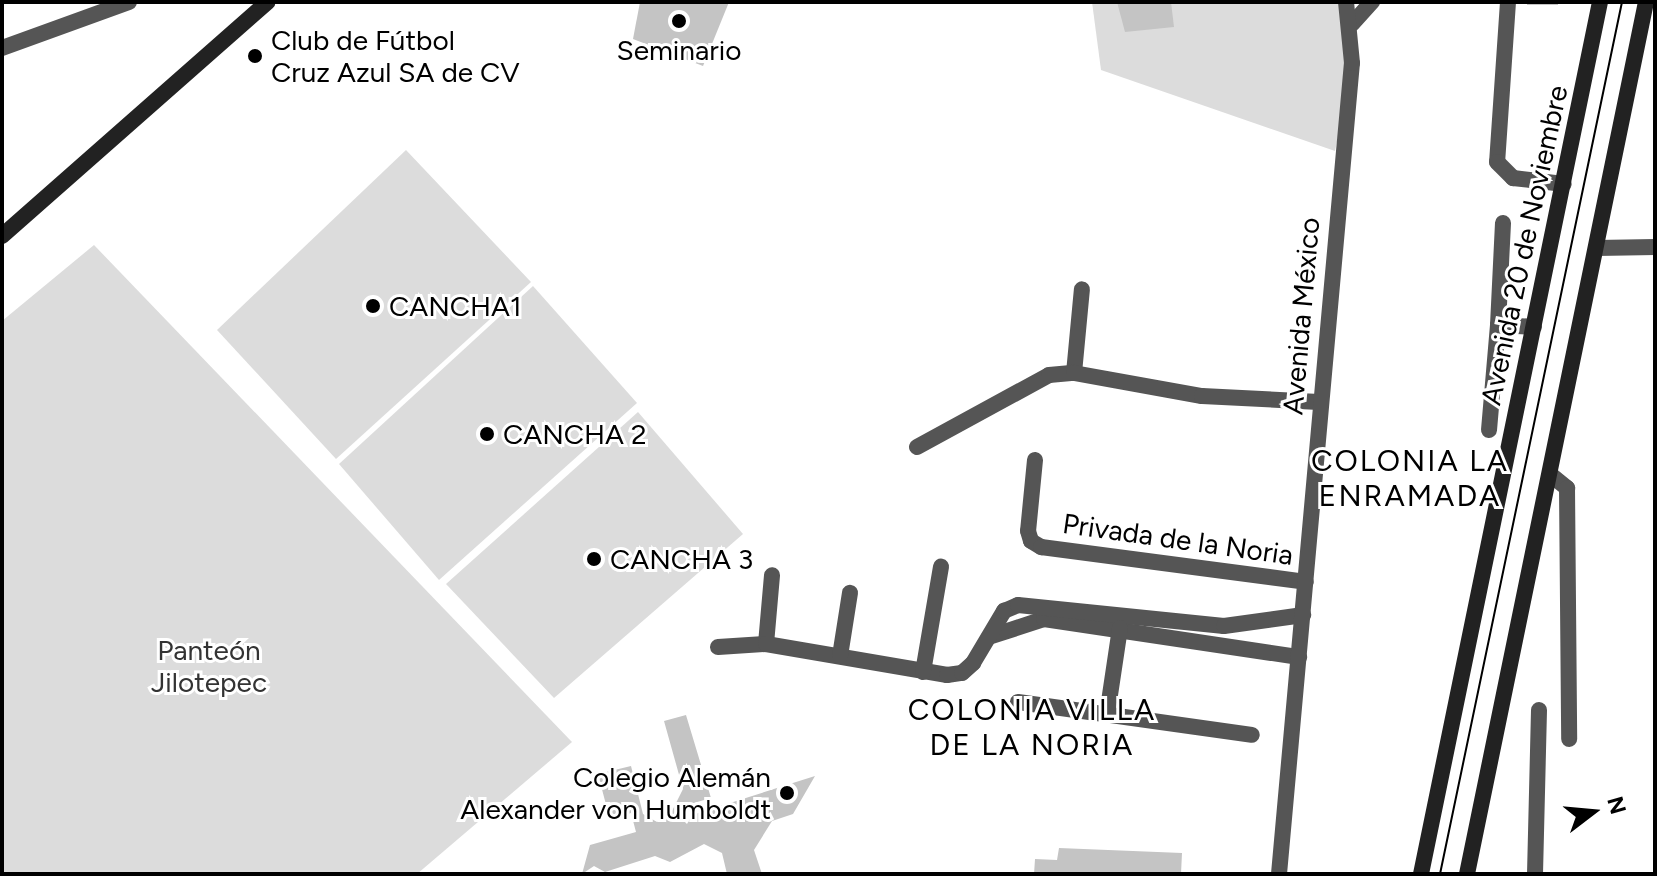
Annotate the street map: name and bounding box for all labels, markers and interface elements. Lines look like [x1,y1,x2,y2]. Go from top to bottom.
marker: Seminario [670,12,688,30]
place label: Club de Fútbol Cruz Azul SA de CV [271,23,520,89]
place label: Seminario [617,33,741,67]
marker: Club de Fútbol Cruz Azul SA de CV [246,47,264,65]
street label: Avenida 20 de Noviembre [1474,82,1574,408]
street label: Avenida México [1276,216,1326,416]
place label: CANCHA1 [389,289,522,323]
marker: CANCHA1 [364,297,382,315]
place label: CANCHA 2 [503,417,647,451]
marker: CANCHA 2 [478,425,496,443]
district label: COLONIA LA ENRAMADA [1311,443,1509,514]
street label: Privada de la Noria [1061,506,1295,572]
place label: CANCHA 3 [610,542,753,576]
marker: CANCHA 3 [585,550,603,568]
park label: Panteón Jilotepec [151,633,267,699]
district label: COLONIA VILLA DE LA NORIA [908,692,1156,762]
place label: Colegio Alemán Alexander von Humboldt [460,760,771,826]
north arrow [1553,772,1633,852]
marker: Colegio Alemán Alexander von Humboldt [778,784,796,802]
text: N [1601,793,1632,817]

